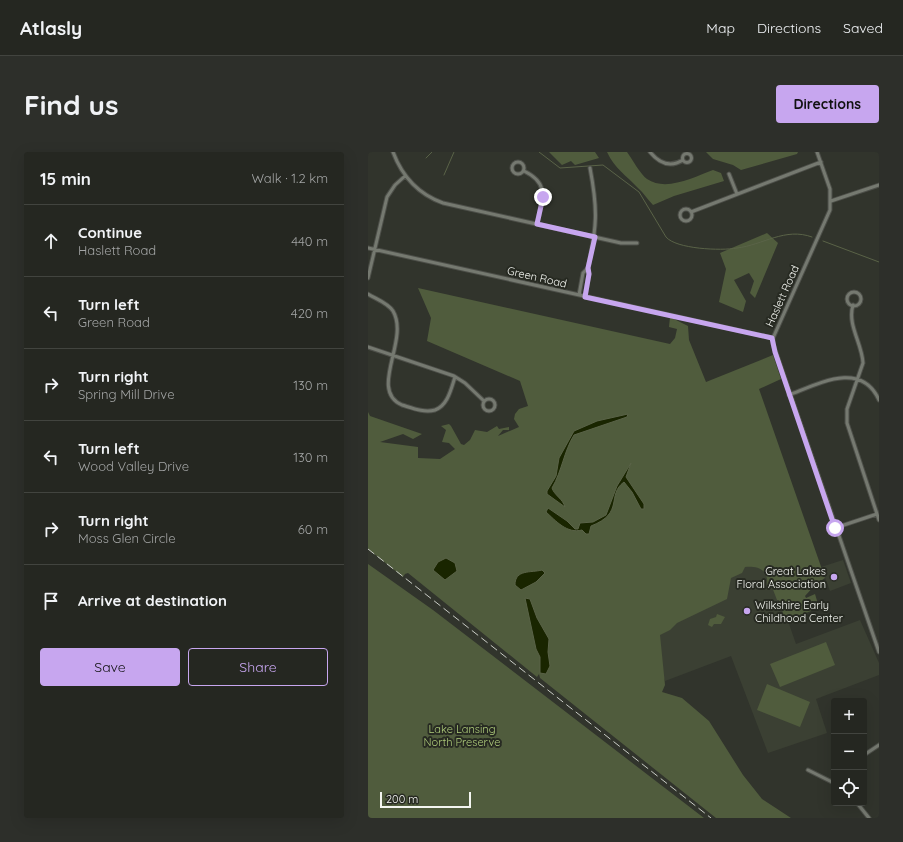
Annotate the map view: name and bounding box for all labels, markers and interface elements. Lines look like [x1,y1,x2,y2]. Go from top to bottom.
text: Atlasly [20,16,82,40]
text: Map [706,19,735,37]
text: Directions [757,19,821,37]
text: Saved [843,19,883,37]
button: Directions [776,85,879,123]
text: Find us [24,87,118,122]
text: 15 min [40,168,91,189]
text: Walk · 1.2 km [251,170,328,186]
route end [534,188,552,206]
text: Continue [78,223,142,242]
icon: ahead [40,230,62,252]
text: 440 m [291,233,328,249]
text: Haslett Road [78,242,156,258]
street label: Green Road [506,263,568,291]
street label: Haslett Road [762,263,802,329]
text: Turn left [78,295,140,314]
icon: left [40,302,62,324]
text: 420 m [291,305,328,321]
text: Green Road [78,314,150,330]
text: Turn right [78,367,149,386]
icon: right [40,374,62,396]
text: 130 m [293,377,328,393]
text: Spring Mill Drive [78,386,175,402]
text: Turn left [78,439,140,458]
icon: left [40,446,62,468]
text: 130 m [293,449,328,465]
text: Wood Valley Drive [78,458,189,474]
text: Turn right [78,511,149,530]
icon: right [40,518,62,540]
route start [826,519,844,537]
text: 60 m [298,521,328,537]
text: Moss Glen Circle [78,530,176,546]
place label: Great Lakes Floral Association [737,564,826,591]
marker: Great Lakes Floral Association [829,572,839,582]
icon: arrive [40,590,62,612]
text: Arrive at destination [78,591,227,610]
place label: Wilkshire Early Childhood Center [755,598,844,625]
marker: Wilkshire Early Childhood Center [742,606,752,616]
button: Save [40,648,180,686]
button: Share [188,648,328,686]
map controls [831,698,867,806]
button: + [831,698,867,734]
park label: Lake Lansing North Preserve [424,722,500,749]
button: − [831,734,867,770]
button: locate [831,770,867,806]
scale bar [380,790,471,809]
text: 200 m [386,792,418,806]

